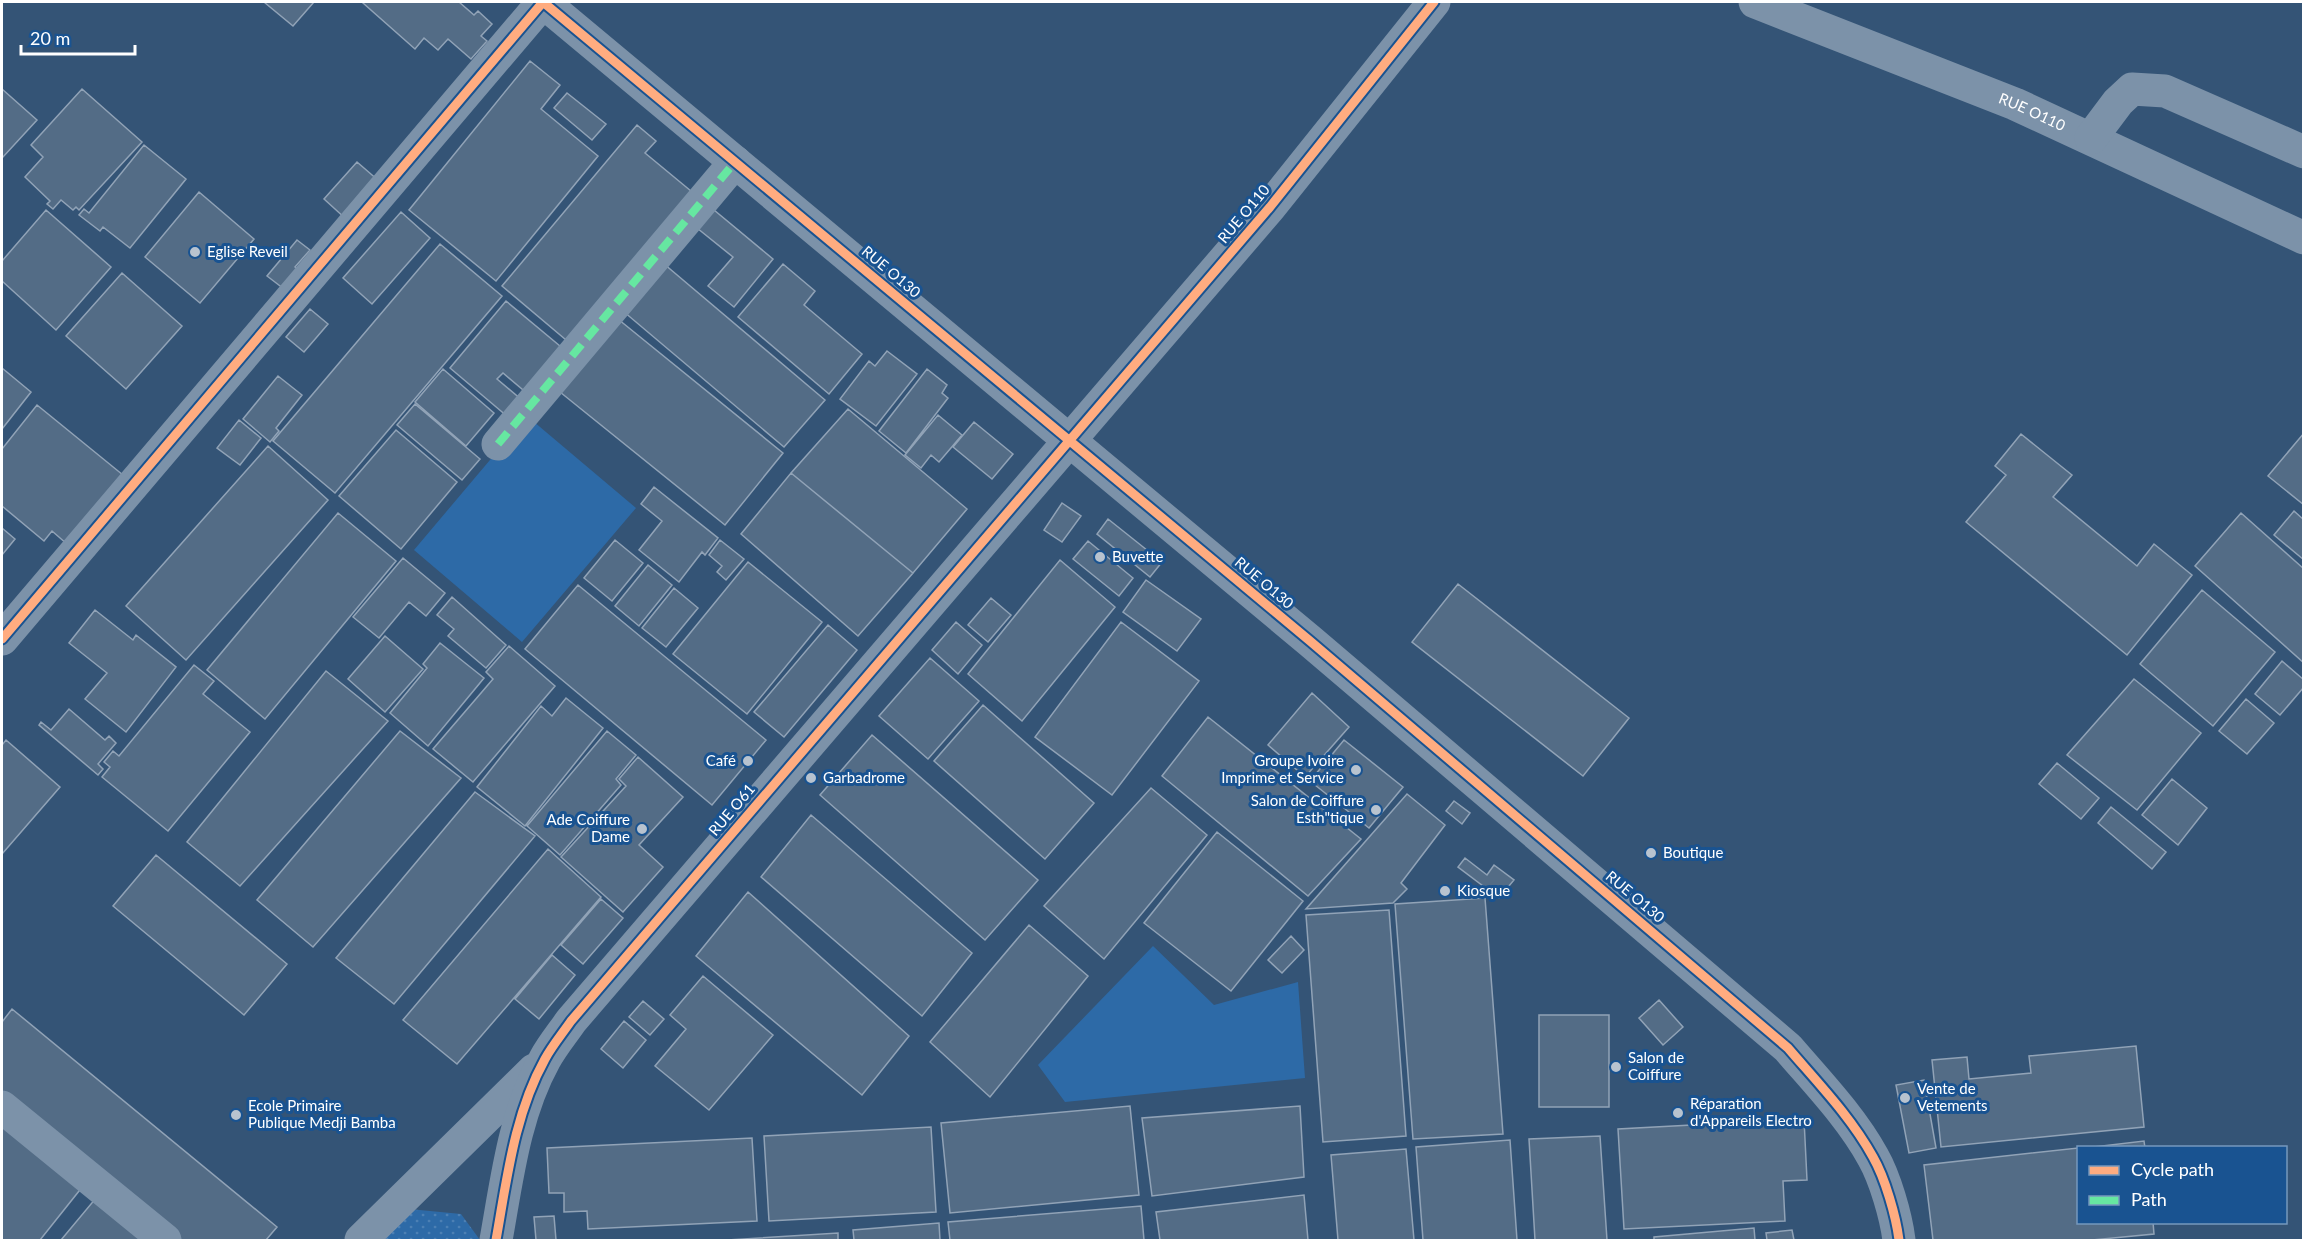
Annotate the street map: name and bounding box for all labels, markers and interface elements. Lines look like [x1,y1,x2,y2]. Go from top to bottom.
scale bar [21,18,135,56]
text: 20 m [30,27,70,49]
street label: RUE O110 [1996,89,2069,134]
street label: RUE O110 [1214,180,1273,246]
place label: Eglise Reveil [207,242,288,260]
street label: RUE O130 [859,242,925,301]
marker: Eglise Reveil [188,245,202,259]
place label: Buvette [1112,547,1164,565]
marker: Buvette [1093,550,1107,564]
street label: RUE O130 [1232,553,1298,612]
place label: Café [706,751,736,769]
place label: Groupe Ivoire Imprime et Service [1221,751,1344,786]
marker: Café [741,754,755,768]
marker: Groupe Ivoire Imprime et Service [1349,763,1363,777]
place label: Garbadrome [823,768,905,786]
marker: Garbadrome [804,771,818,785]
street label: RUE O61 [704,780,758,839]
place label: Salon de Coiffure Esth"tique [1251,791,1364,826]
marker: Salon de Coiffure Esth"tique [1369,803,1383,817]
place label: Ade Coiffure Dame [546,810,630,845]
marker: Ade Coiffure Dame [635,822,649,836]
place label: Boutique [1663,843,1723,861]
marker: Boutique [1644,846,1658,860]
street label: RUE O130 [1603,867,1669,926]
place label: Kiosque [1457,881,1510,899]
marker: Kiosque [1438,884,1452,898]
place label: Salon de Coiffure [1628,1048,1684,1083]
marker: Salon de Coiffure [1609,1060,1623,1074]
place label: Vente de Vetements [1917,1079,1988,1114]
marker: Vente de Vetements [1898,1091,1912,1105]
place label: Réparation d'Appareils Electro [1690,1094,1812,1129]
place label: Ecole Primaire Publique Medji Bamba [248,1096,396,1131]
marker: Réparation d'Appareils Electro [1671,1106,1685,1120]
marker: Ecole Primaire Publique Medji Bamba [229,1108,243,1122]
legend [2077,1146,2287,1224]
text: Cycle path [2131,1158,2214,1180]
text: Path [2131,1188,2167,1210]

